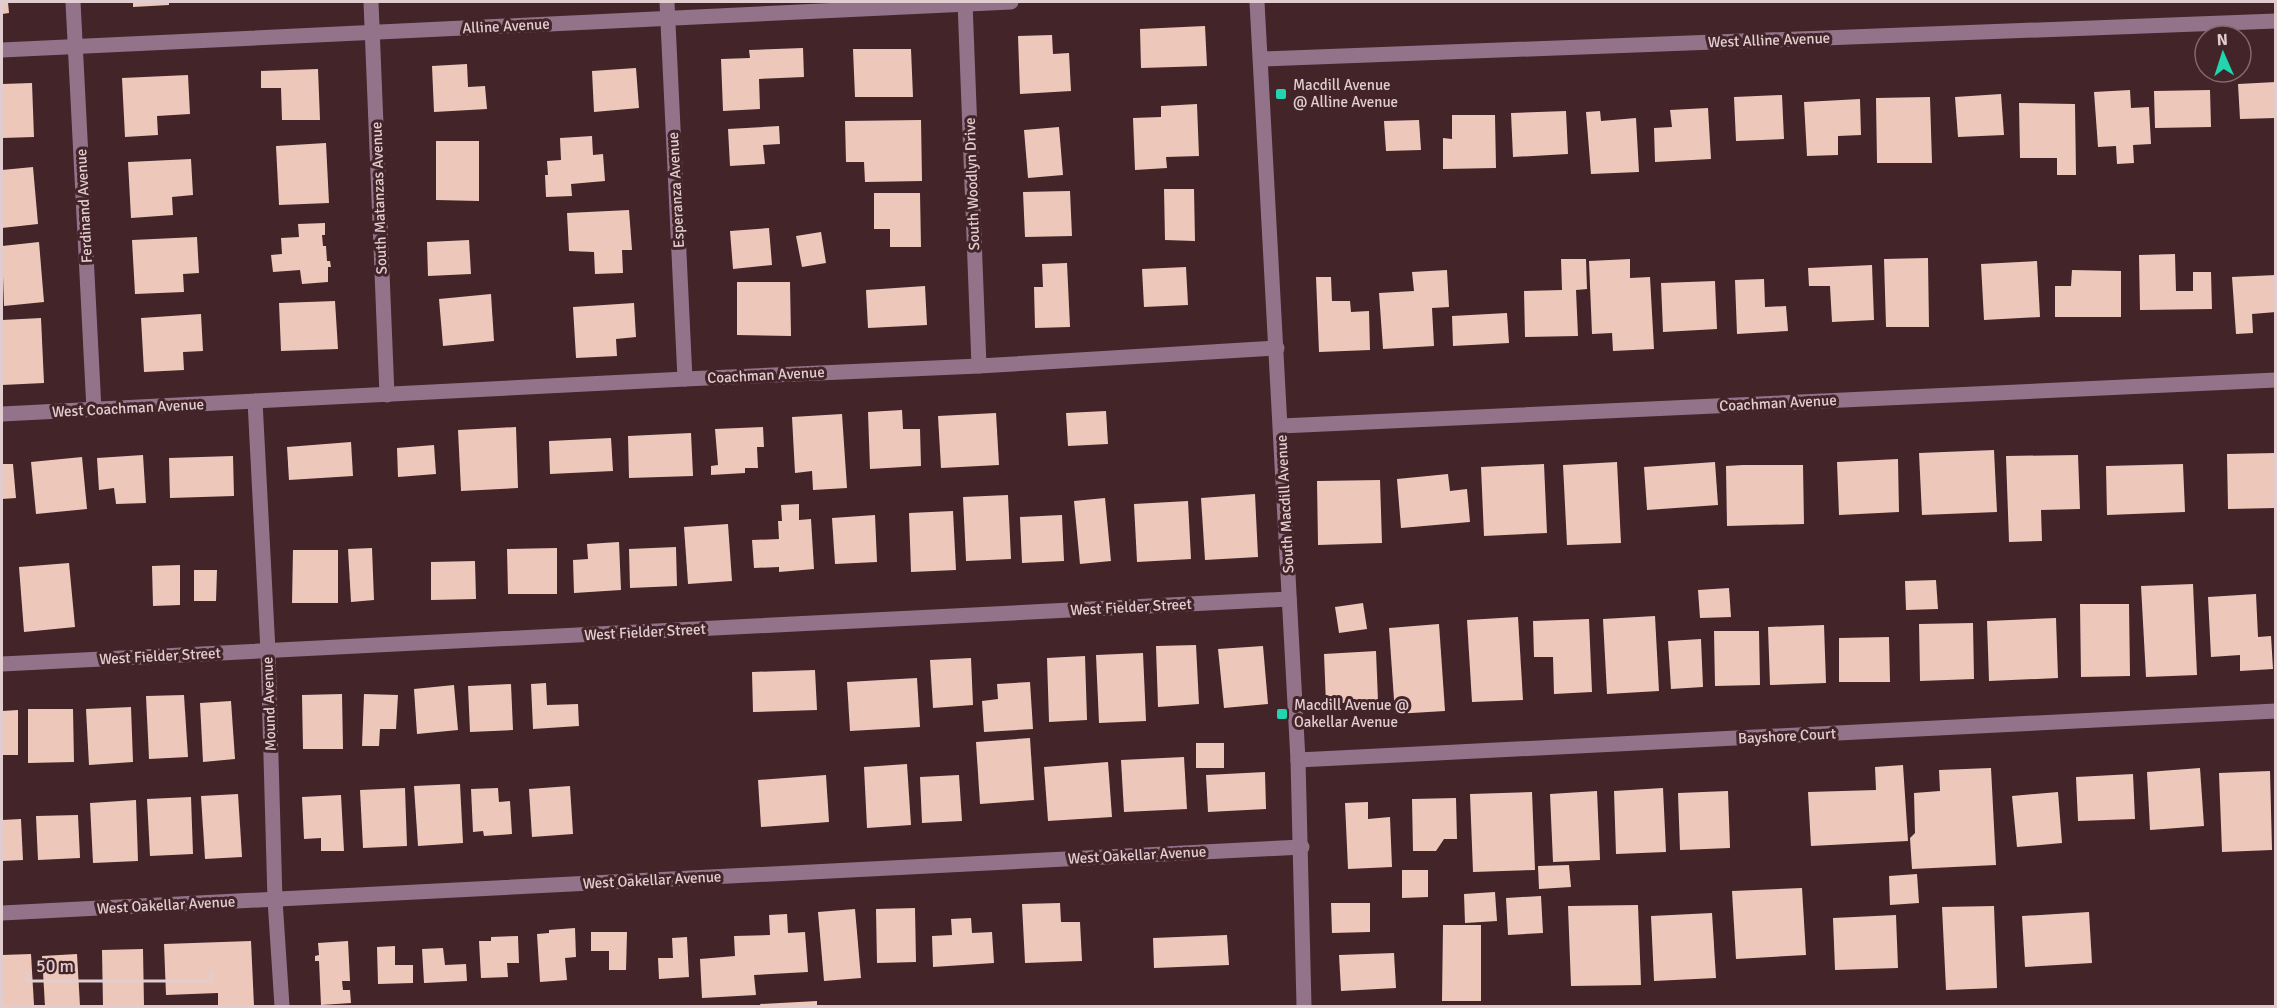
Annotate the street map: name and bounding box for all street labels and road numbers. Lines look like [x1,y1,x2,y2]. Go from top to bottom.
street label: Alline Avenue [462,15,550,37]
street label: West Alline Avenue [1708,29,1830,51]
street label: South Woodlyn Drive [961,117,983,251]
street label: South Matanzas Avenue [367,121,391,275]
street label: Esperanza Avenue [664,131,688,249]
street label: Ferdinand Avenue [72,148,96,264]
street label: Coachman Avenue [707,363,825,387]
street label: Coachman Avenue [1719,391,1837,415]
street label: West Coachman Avenue [51,395,205,421]
street label: South Macdill Avenue [1272,434,1298,574]
street label: West Fielder Street [1070,595,1192,619]
street label: West Fielder Street [584,620,706,644]
street label: West Fielder Street [99,644,221,668]
street label: Mound Avenue [258,656,280,752]
street label: Bayshore Court [1738,724,1836,748]
street label: West Oakellar Avenue [1067,842,1207,868]
street label: West Oakellar Avenue [582,867,722,893]
street label: West Oakellar Avenue [96,892,236,918]

